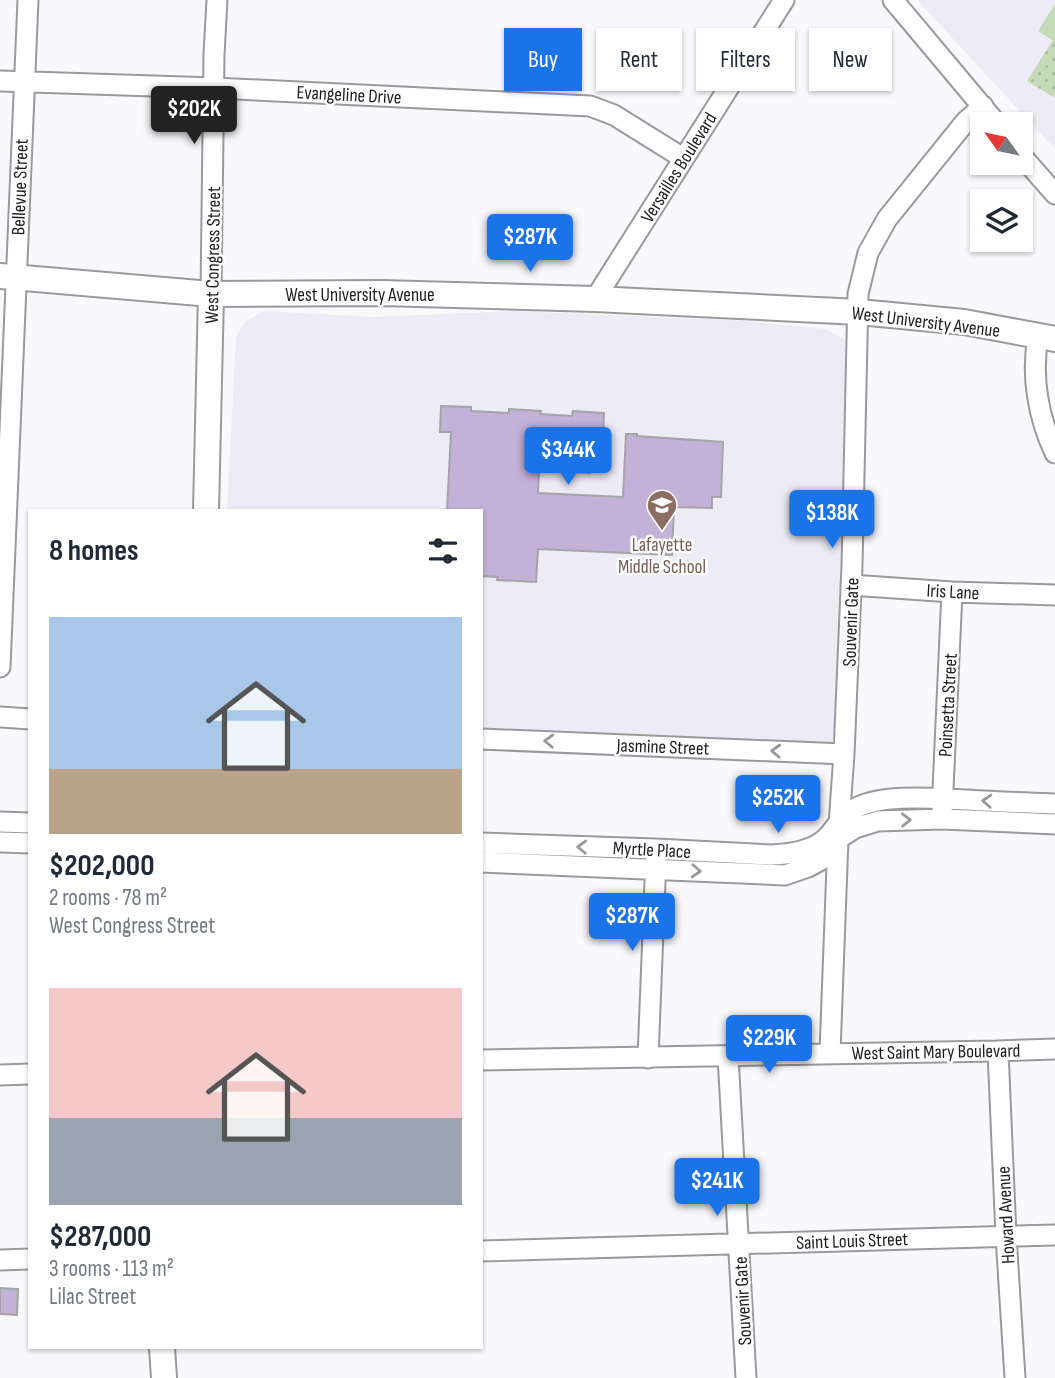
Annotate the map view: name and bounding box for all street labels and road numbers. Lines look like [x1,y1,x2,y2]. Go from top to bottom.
street label: Evangeline Drive [296,81,402,110]
street label: Versailles Boulevard [636,108,722,227]
street label: Bellevue Street [7,138,34,236]
street label: West Congress Street [201,186,226,324]
street label: West University Avenue [285,284,435,307]
street label: West University Avenue [850,302,1001,343]
street label: Souvenir Gate [838,577,865,667]
street label: Iris Lane [926,580,980,605]
street label: Poinsetta Street [934,652,963,758]
street label: Jasmine Street [615,734,710,761]
street label: Myrtle Place [612,837,692,864]
street label: West Saint Mary Boulevard [851,1040,1021,1065]
street label: Howard Avenue [992,1166,1021,1264]
street label: Saint Louis Street [796,1228,909,1255]
street label: Souvenir Gate [730,1256,757,1346]

